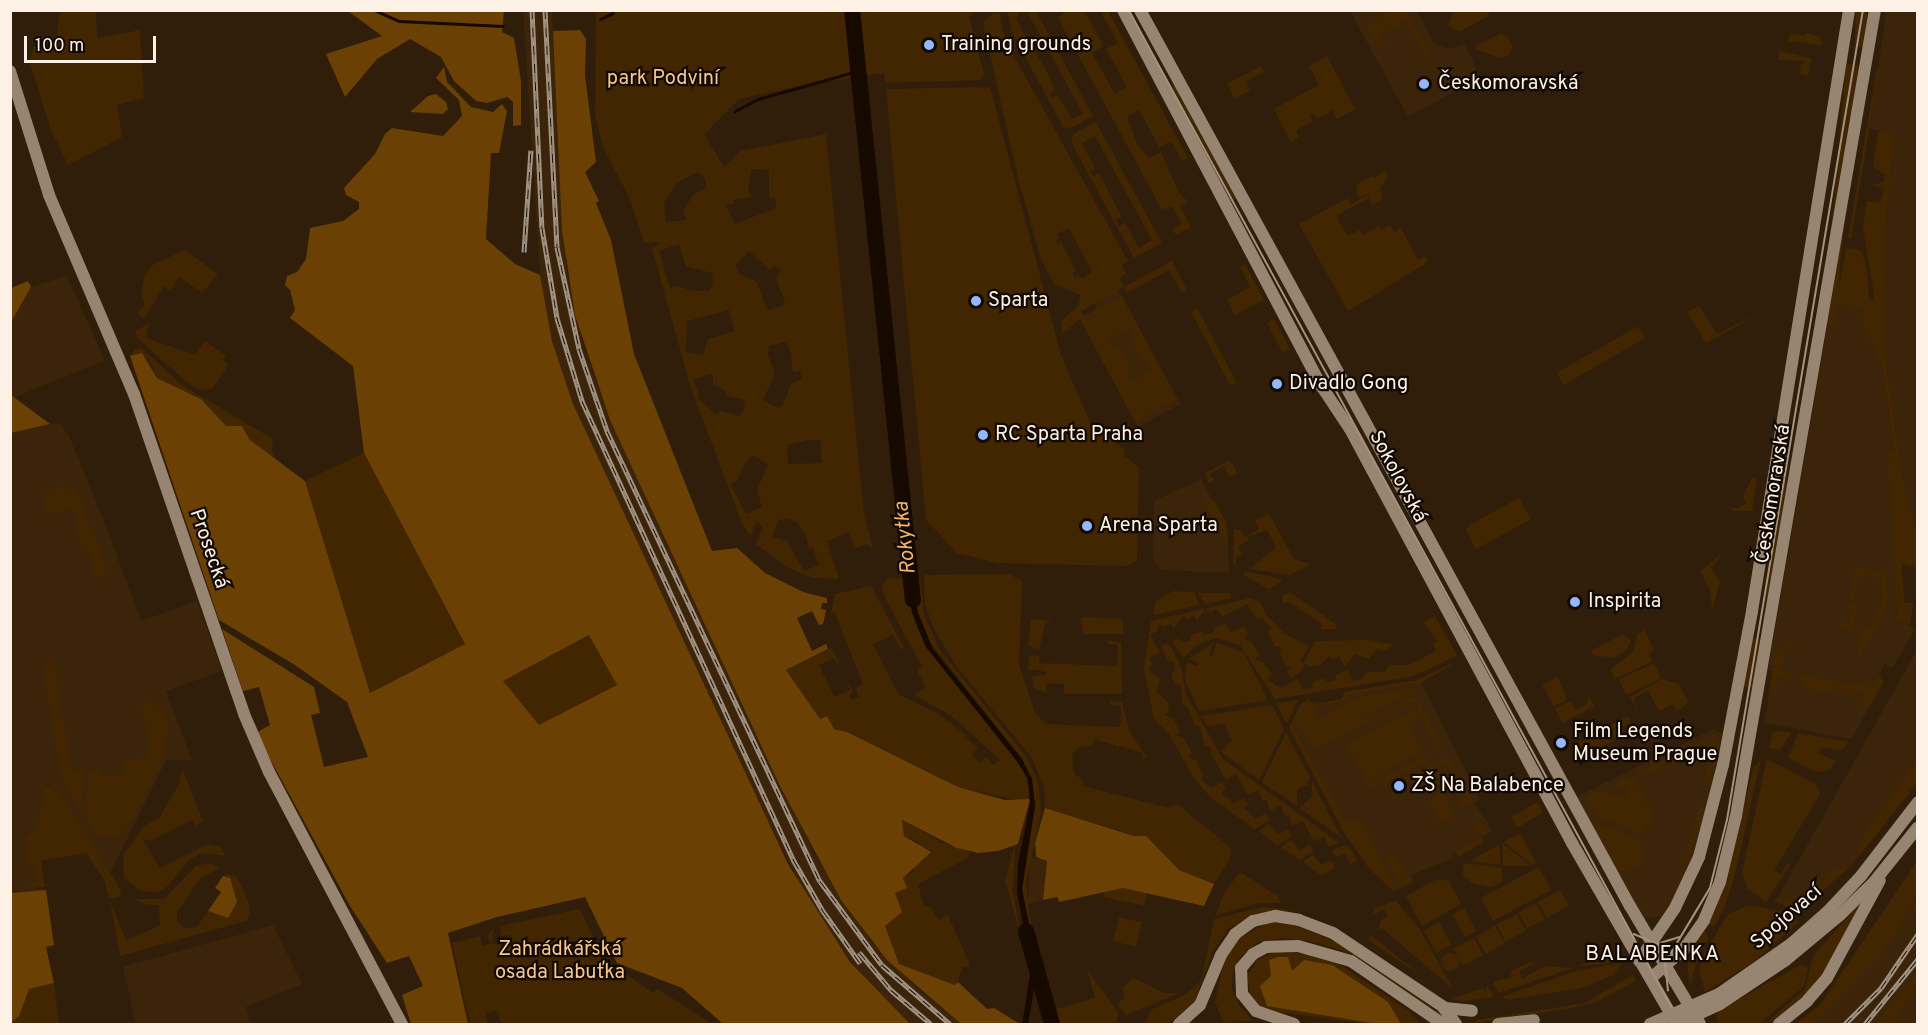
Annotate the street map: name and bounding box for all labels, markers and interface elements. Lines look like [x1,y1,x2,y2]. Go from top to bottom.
scale bar [27,24,159,62]
place label: Training grounds [941,33,1091,57]
text: 100 m [35,35,84,58]
marker: Training grounds [922,38,936,52]
park label: park Podviní [607,67,719,91]
place label: Českomoravská [1438,72,1579,96]
marker: Českomoravská [1415,75,1433,93]
place label: Sparta [988,289,1048,313]
marker: Sparta [969,294,983,308]
place label: Divadlo Gong [1289,372,1408,396]
marker: Divadlo Gong [1270,377,1284,391]
place label: RC Sparta Praha [995,423,1143,447]
street label: Českomoravská [1751,423,1797,565]
street label: Sokolovská [1363,427,1431,527]
marker: RC Sparta Praha [976,428,990,442]
water label: Rokytka [890,500,922,576]
street label: Prosecká [183,506,233,592]
place label: Arena Sparta [1099,514,1218,538]
marker: Arena Sparta [1080,519,1094,533]
place label: Inspirita [1588,590,1661,614]
marker: Inspirita [1566,593,1584,611]
place label: Film Legends Museum Prague [1573,720,1717,767]
marker: Film Legends Museum Prague [1554,736,1568,750]
place label: ZŠ Na Balabence [1411,774,1564,798]
marker: ZŠ Na Balabence [1392,779,1406,793]
street label: Spojovací [1746,881,1828,955]
park label: Zahrádkářská osada Labuťka [495,939,625,986]
district label: BALABENKA [1585,942,1721,968]

